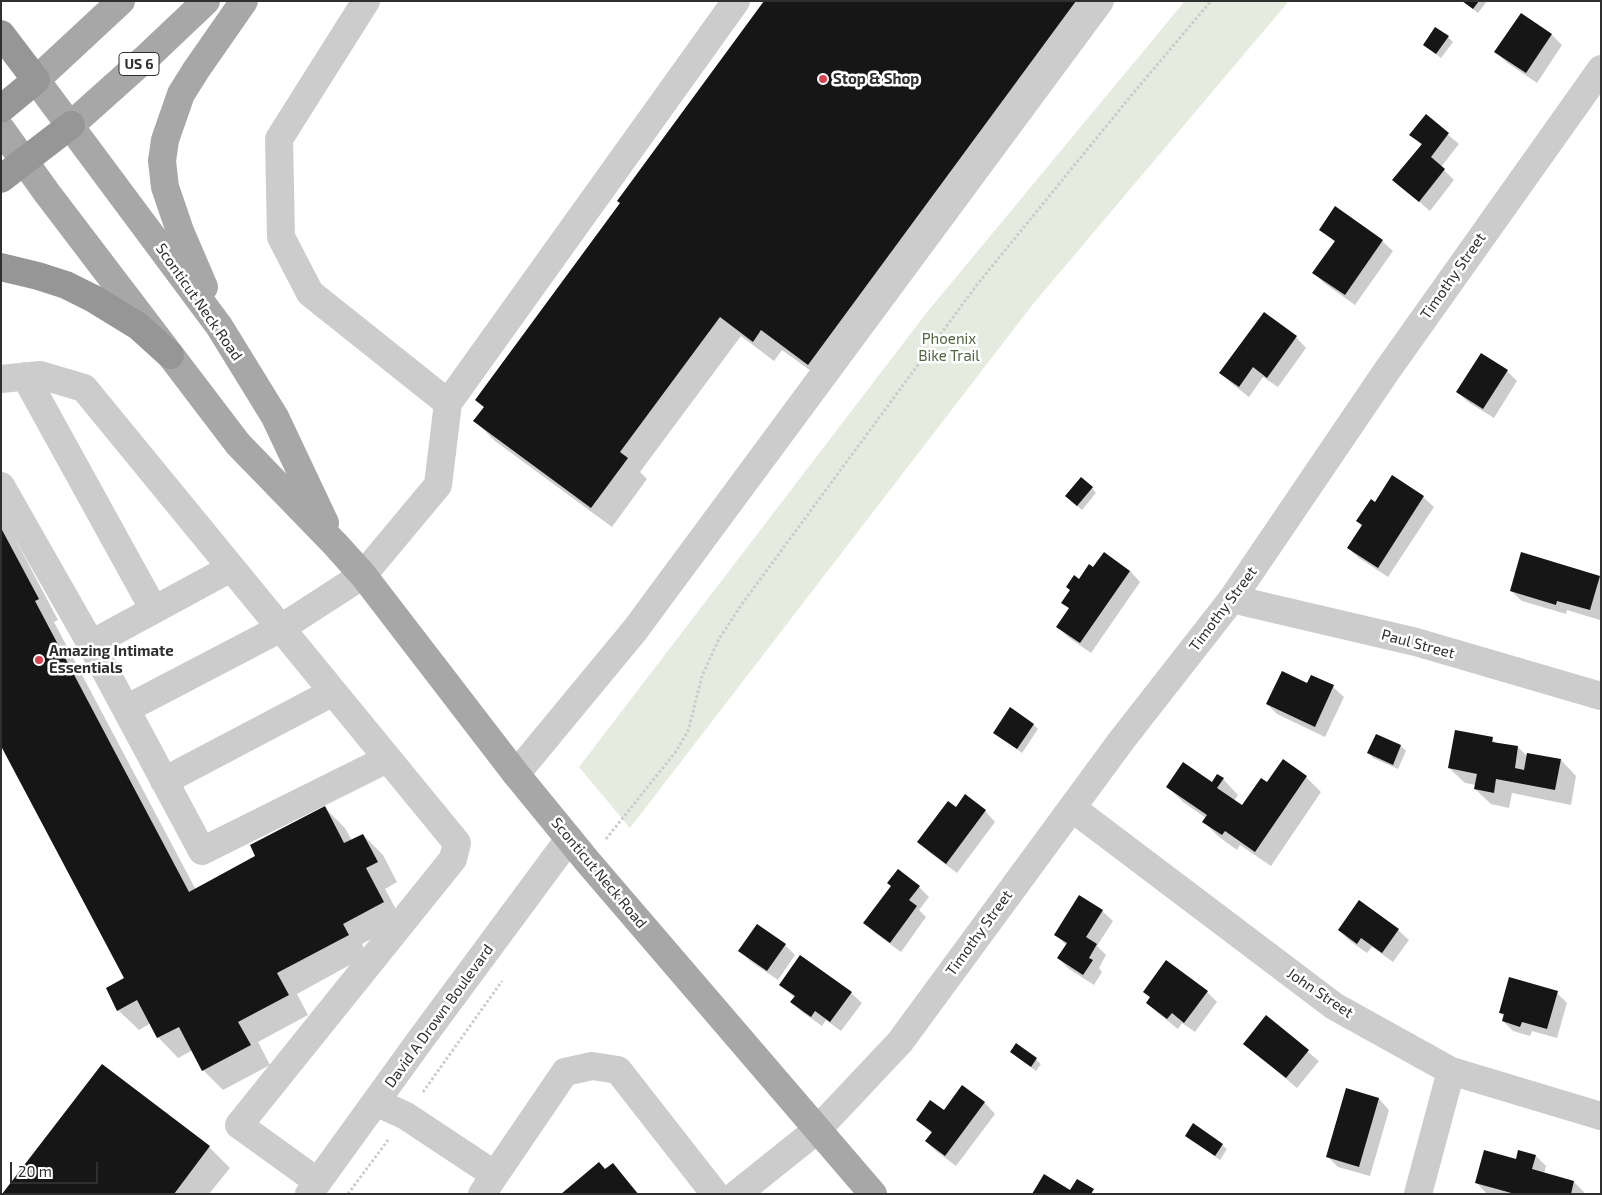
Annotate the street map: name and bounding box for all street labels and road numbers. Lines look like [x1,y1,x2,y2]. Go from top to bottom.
road number: US 6 [119,52,159,76]
street label: Timothy Street [1417,229,1489,323]
street label: Sconticut Neck Road [152,240,246,364]
street label: Timothy Street [1185,563,1261,655]
street label: Paul Street [1379,626,1457,662]
street label: Sconticut Neck Road [548,814,650,932]
street label: Timothy Street [942,887,1016,979]
street label: David A Drown Boulevard [381,941,497,1091]
street label: John Street [1283,964,1357,1022]

